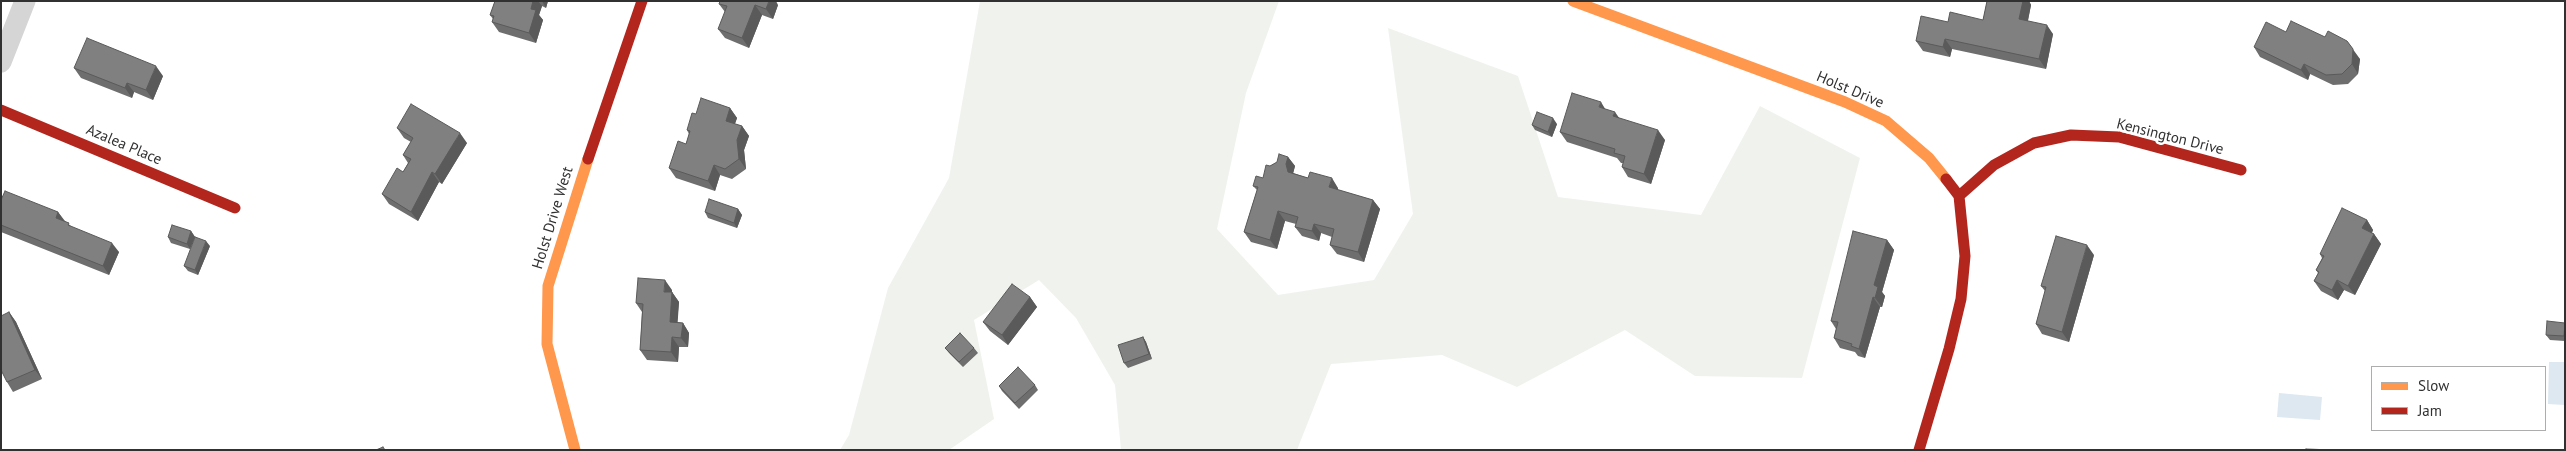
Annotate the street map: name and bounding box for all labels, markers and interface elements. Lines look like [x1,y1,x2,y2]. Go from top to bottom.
street label: Holst Drive [1814,68,1886,112]
street label: Kensington Drive [2115,115,2225,159]
street label: Azalea Place [84,121,164,169]
street label: Holst Drive West [529,165,577,271]
legend [2371,366,2546,431]
text: Slow [2418,376,2449,395]
text: Jam [2418,401,2442,420]

